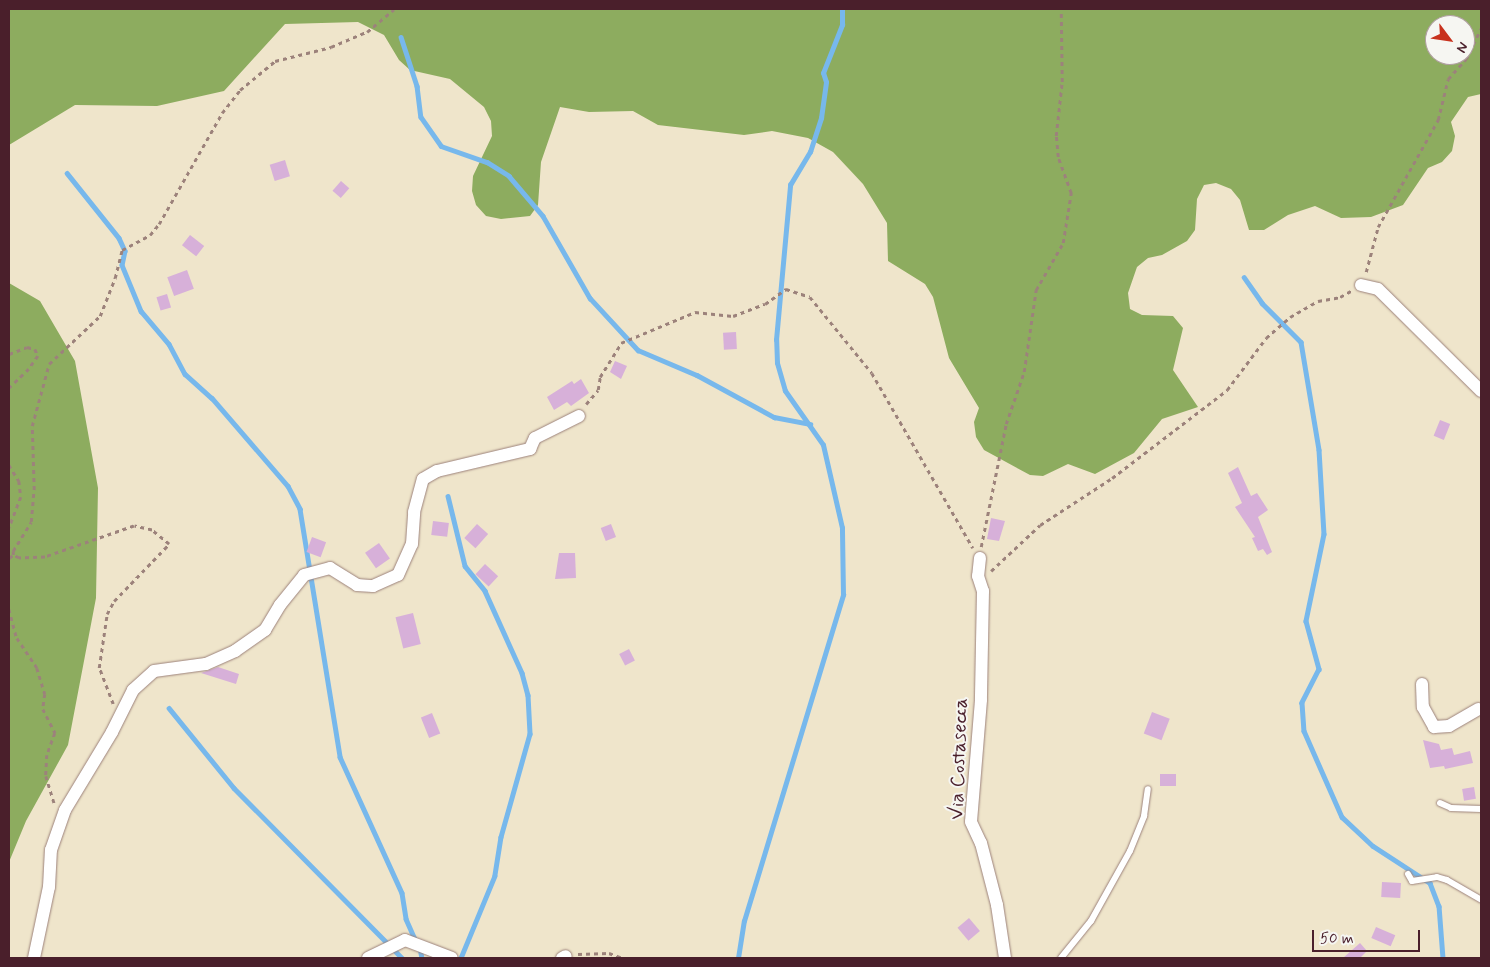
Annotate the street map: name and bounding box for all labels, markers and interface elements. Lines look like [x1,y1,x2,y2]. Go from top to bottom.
north arrow [1425,15,1475,65]
text: N [1452,39,1472,56]
street label: Via Costasecca [945,697,973,821]
scale bar [1315,920,1422,952]
text: 50 m [1320,929,1354,949]

